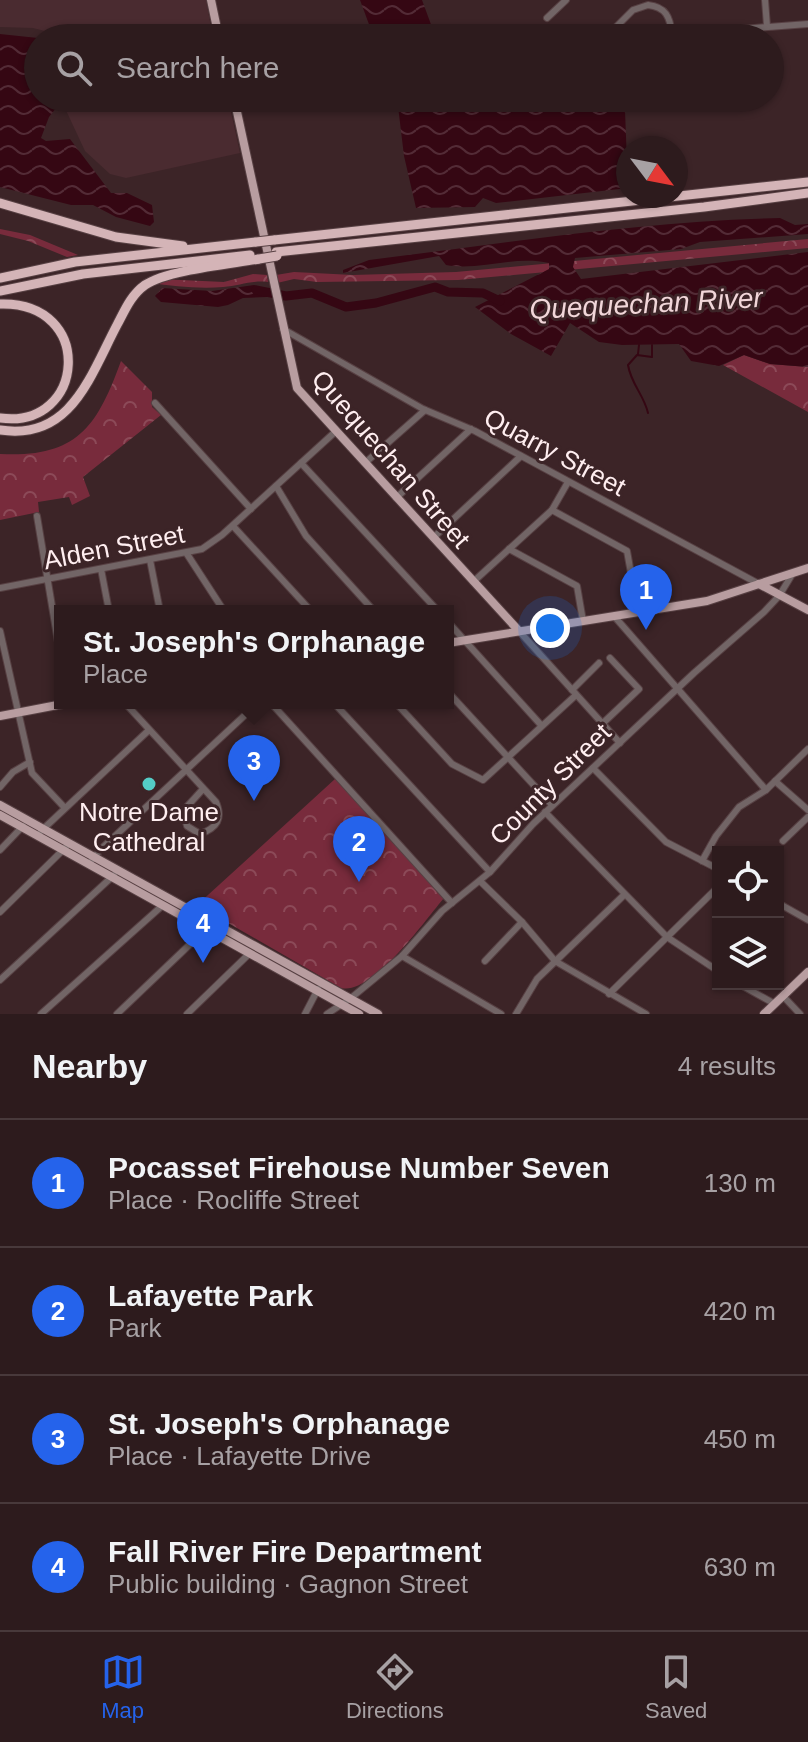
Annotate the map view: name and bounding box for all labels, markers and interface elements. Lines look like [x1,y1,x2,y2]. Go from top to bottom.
search box [24,24,784,112]
icon: search [52,46,96,90]
text: Search here [116,51,279,84]
north arrow [616,136,688,208]
water label: Quequechan River [529,282,765,325]
street label: Quequechan Street [306,364,477,555]
street label: Quarry Street [479,402,632,502]
street label: Alden Street [41,518,188,575]
pin: 1 [620,564,672,630]
popup [54,605,454,709]
your location [530,608,570,648]
text: St. Joseph's Orphanage [83,625,425,658]
text: Place [83,659,148,689]
street label: County Street [483,717,617,851]
pin: 3 [228,735,280,801]
marker: Notre Dame Cathedral [140,775,158,793]
place label: Notre Dame Cathedral [79,797,219,857]
pin: 2 [333,816,385,882]
map controls [712,846,784,990]
button: locate [712,846,784,918]
pin: 4 [177,897,229,963]
button: layers [712,918,784,990]
text: Nearby [32,1047,147,1085]
text: 4 results [678,1051,776,1081]
text: Pocasset Firehouse Number Seven [108,1151,610,1184]
text: 1 [51,1168,65,1198]
text: 130 m [704,1168,776,1198]
text: Place · Rocliffe Street [108,1185,359,1215]
text: Lafayette Park [108,1279,313,1312]
text: 2 [51,1296,65,1326]
text: 420 m [704,1296,776,1326]
text: Park [108,1313,161,1343]
text: St. Joseph's Orphanage [108,1407,450,1440]
text: 3 [51,1424,65,1454]
text: 450 m [704,1424,776,1454]
text: Place · Lafayette Drive [108,1441,371,1471]
text: Fall River Fire Department [108,1535,481,1568]
text: 4 [51,1552,65,1582]
text: 630 m [704,1552,776,1582]
text: Public building · Gagnon Street [108,1569,468,1599]
tab: Map [101,1650,145,1724]
tab: Directions [346,1650,444,1724]
tab: Saved [645,1650,707,1724]

